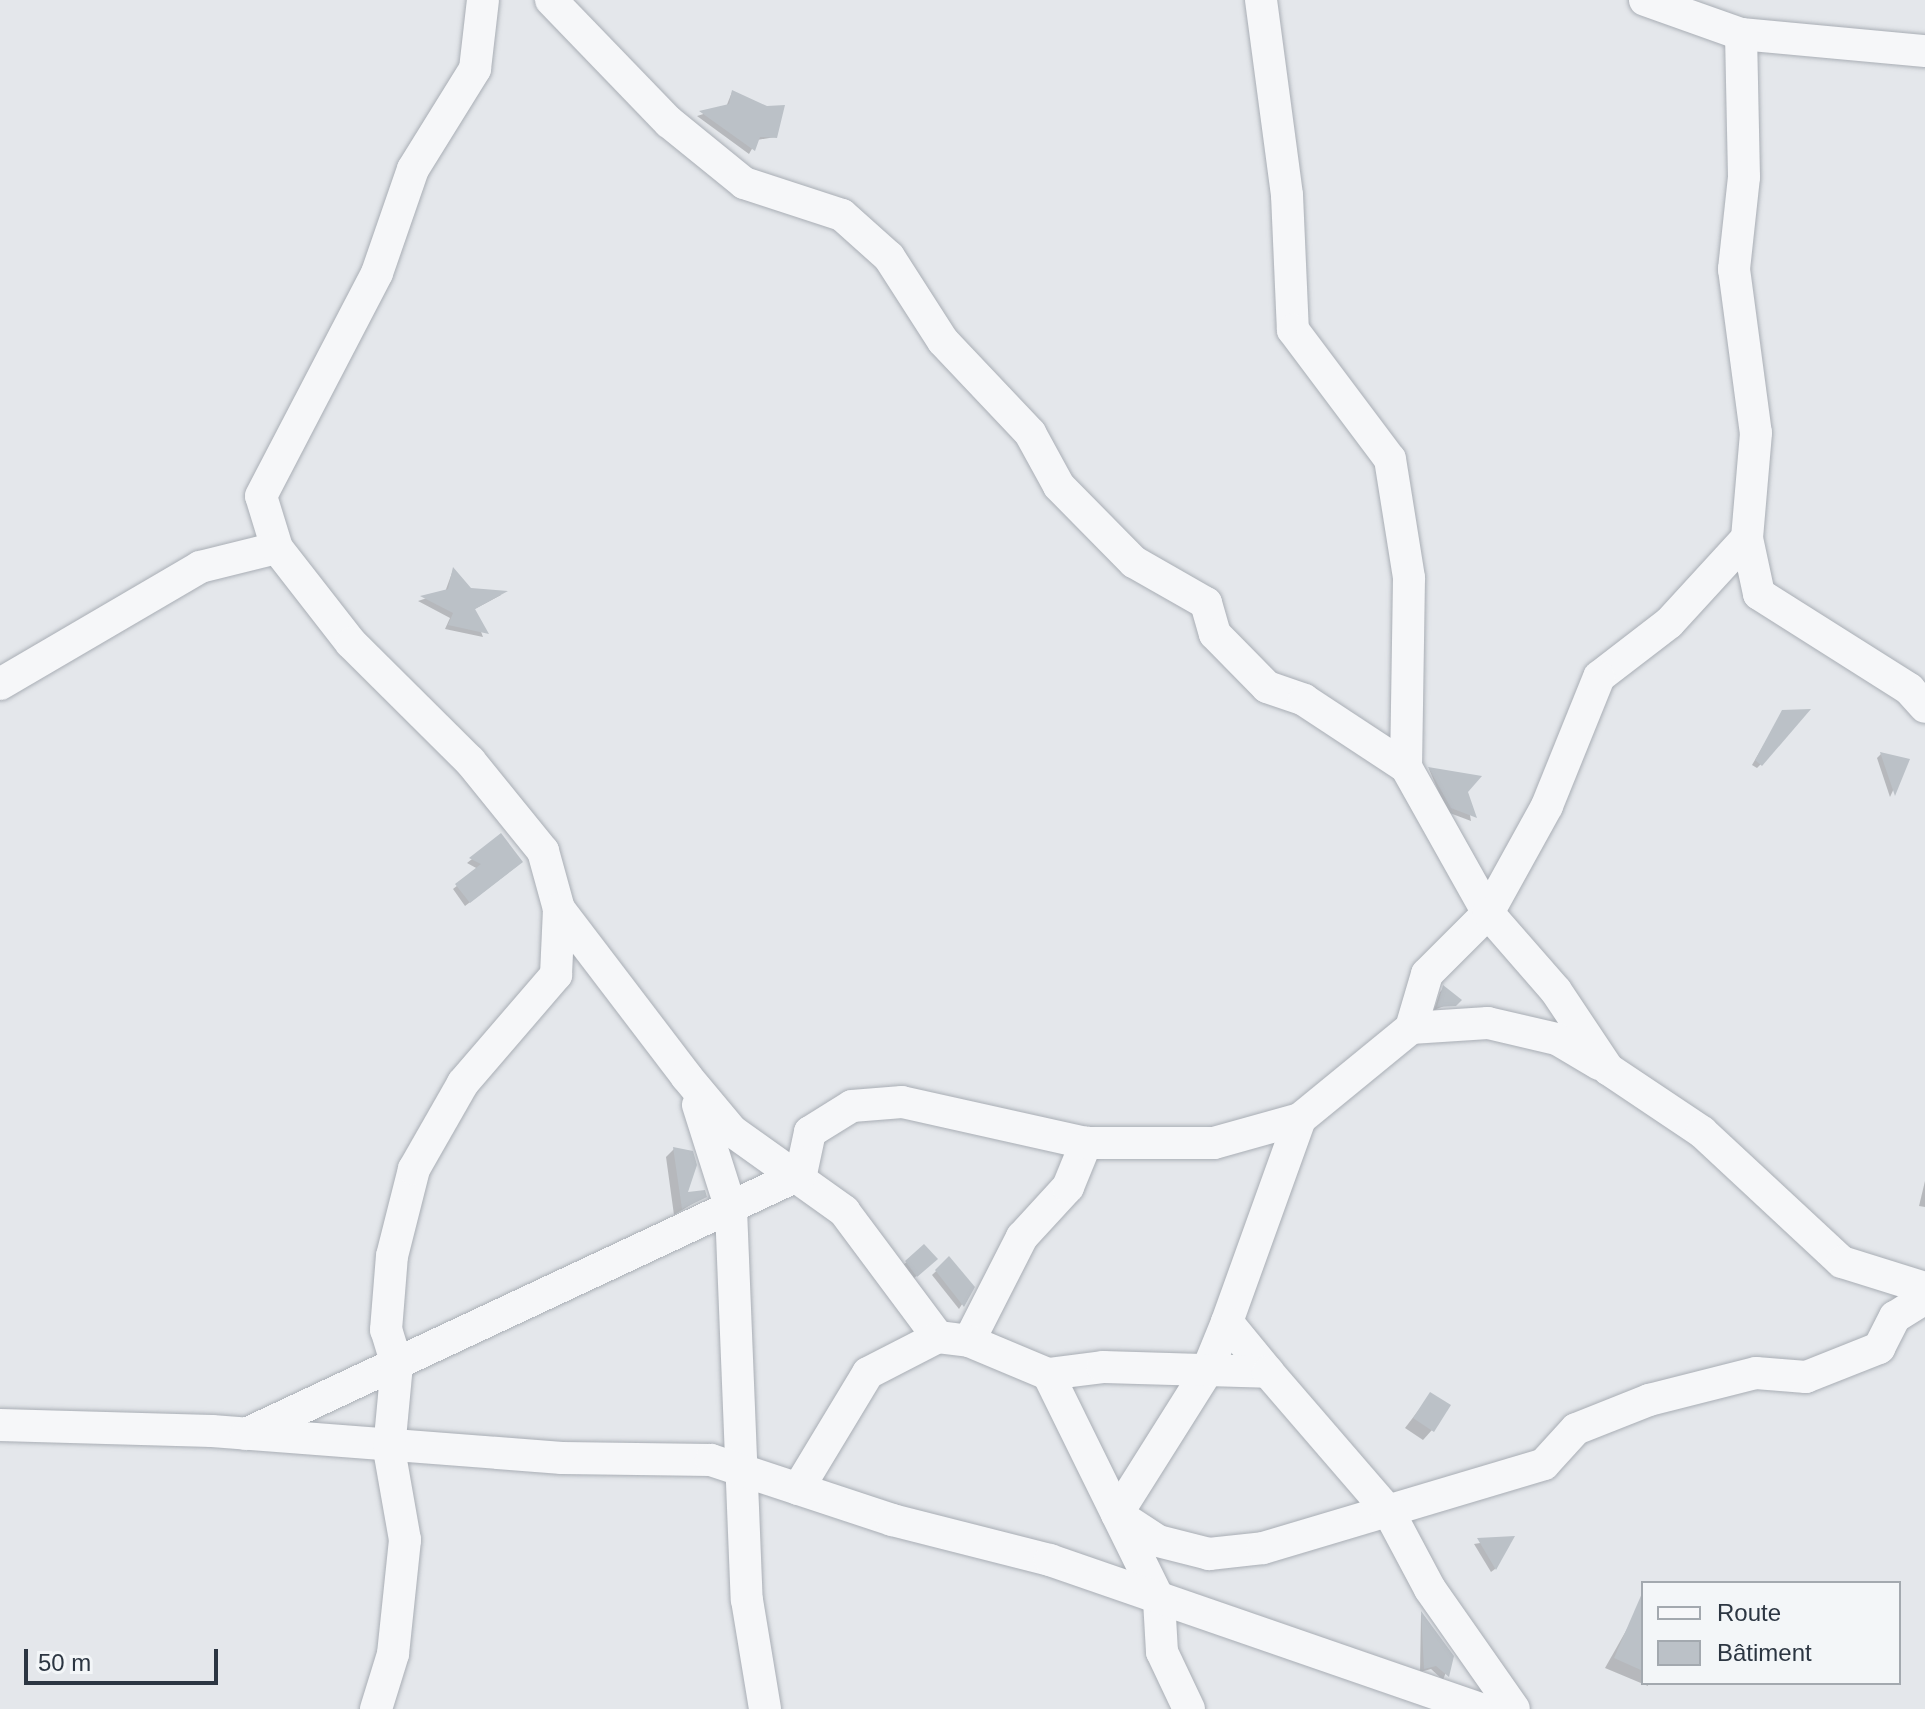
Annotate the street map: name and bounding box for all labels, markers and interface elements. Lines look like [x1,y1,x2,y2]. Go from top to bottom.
legend [1641,1581,1901,1685]
text: Route [1717,1599,1781,1626]
scale bar [28,1633,222,1683]
text: Bâtiment [1717,1639,1812,1666]
text: 50 m [38,1649,91,1676]

